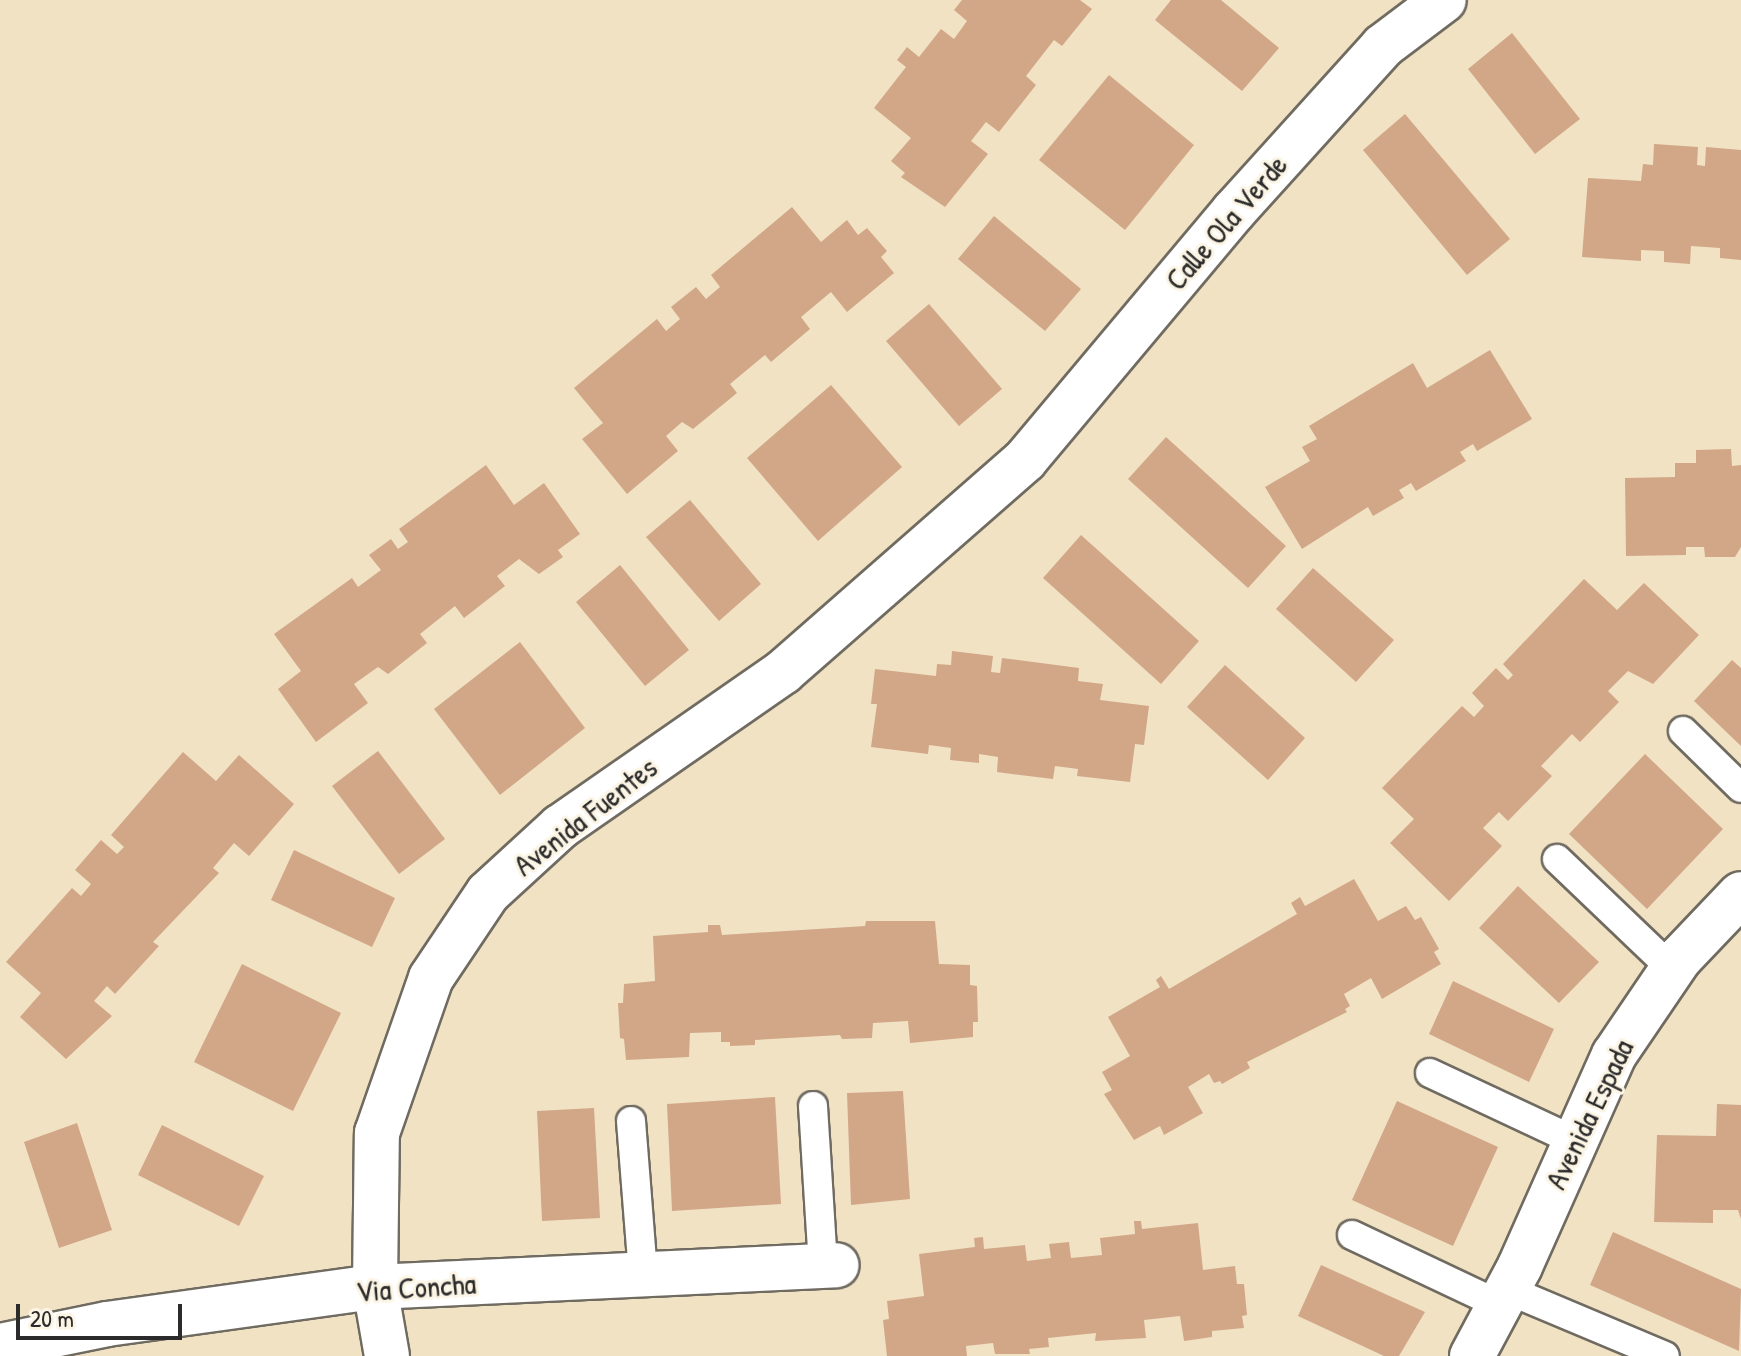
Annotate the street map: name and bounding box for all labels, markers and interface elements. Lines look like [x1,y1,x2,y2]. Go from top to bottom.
street label: Calle Ola Verde [1158,147,1294,297]
street label: Avenida Fuentes [506,749,664,883]
street label: Avenida Espada [1537,1033,1641,1195]
street label: Via Concha [355,1265,477,1309]
scale bar [20,1288,186,1338]
text: 20 m [30,1302,74,1334]

